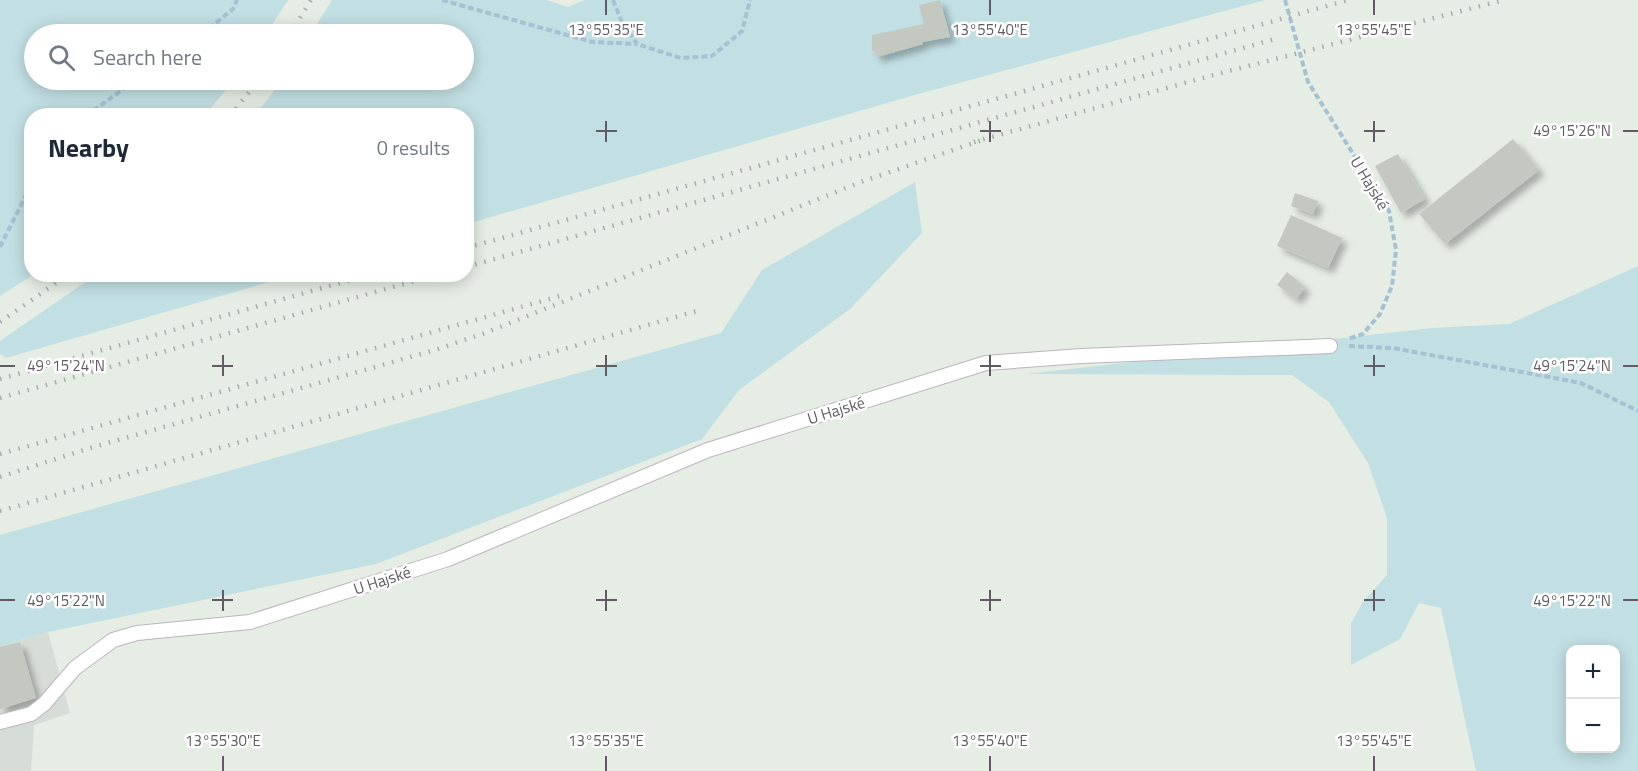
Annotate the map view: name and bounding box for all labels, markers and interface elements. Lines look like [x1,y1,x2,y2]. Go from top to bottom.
text: 13°55'35"E [568,18,644,41]
text: 13°55'40"E [952,18,1028,41]
text: 13°55'45"E [1336,18,1412,41]
search box [24,24,474,90]
text: Search here [93,40,202,74]
icon: search [45,41,78,74]
text: 49°15'26"N [1533,119,1611,142]
text: Nearby [48,128,129,167]
text: 0 results [377,132,450,163]
street label: U Hajské [1344,151,1396,215]
text: 49°15'24"N [27,354,105,377]
text: 49°15'24"N [1533,354,1611,377]
street label: U Hajské [804,390,868,430]
street label: U Hajské [350,559,414,601]
text: 49°15'22"N [27,589,105,612]
text: 49°15'22"N [1533,589,1611,612]
map controls [1566,645,1620,753]
button: + [1566,645,1620,699]
button: − [1566,699,1620,753]
text: 13°55'30"E [185,729,261,752]
text: 13°55'35"E [568,729,644,752]
text: 13°55'40"E [952,729,1028,752]
text: 13°55'45"E [1336,729,1412,752]

